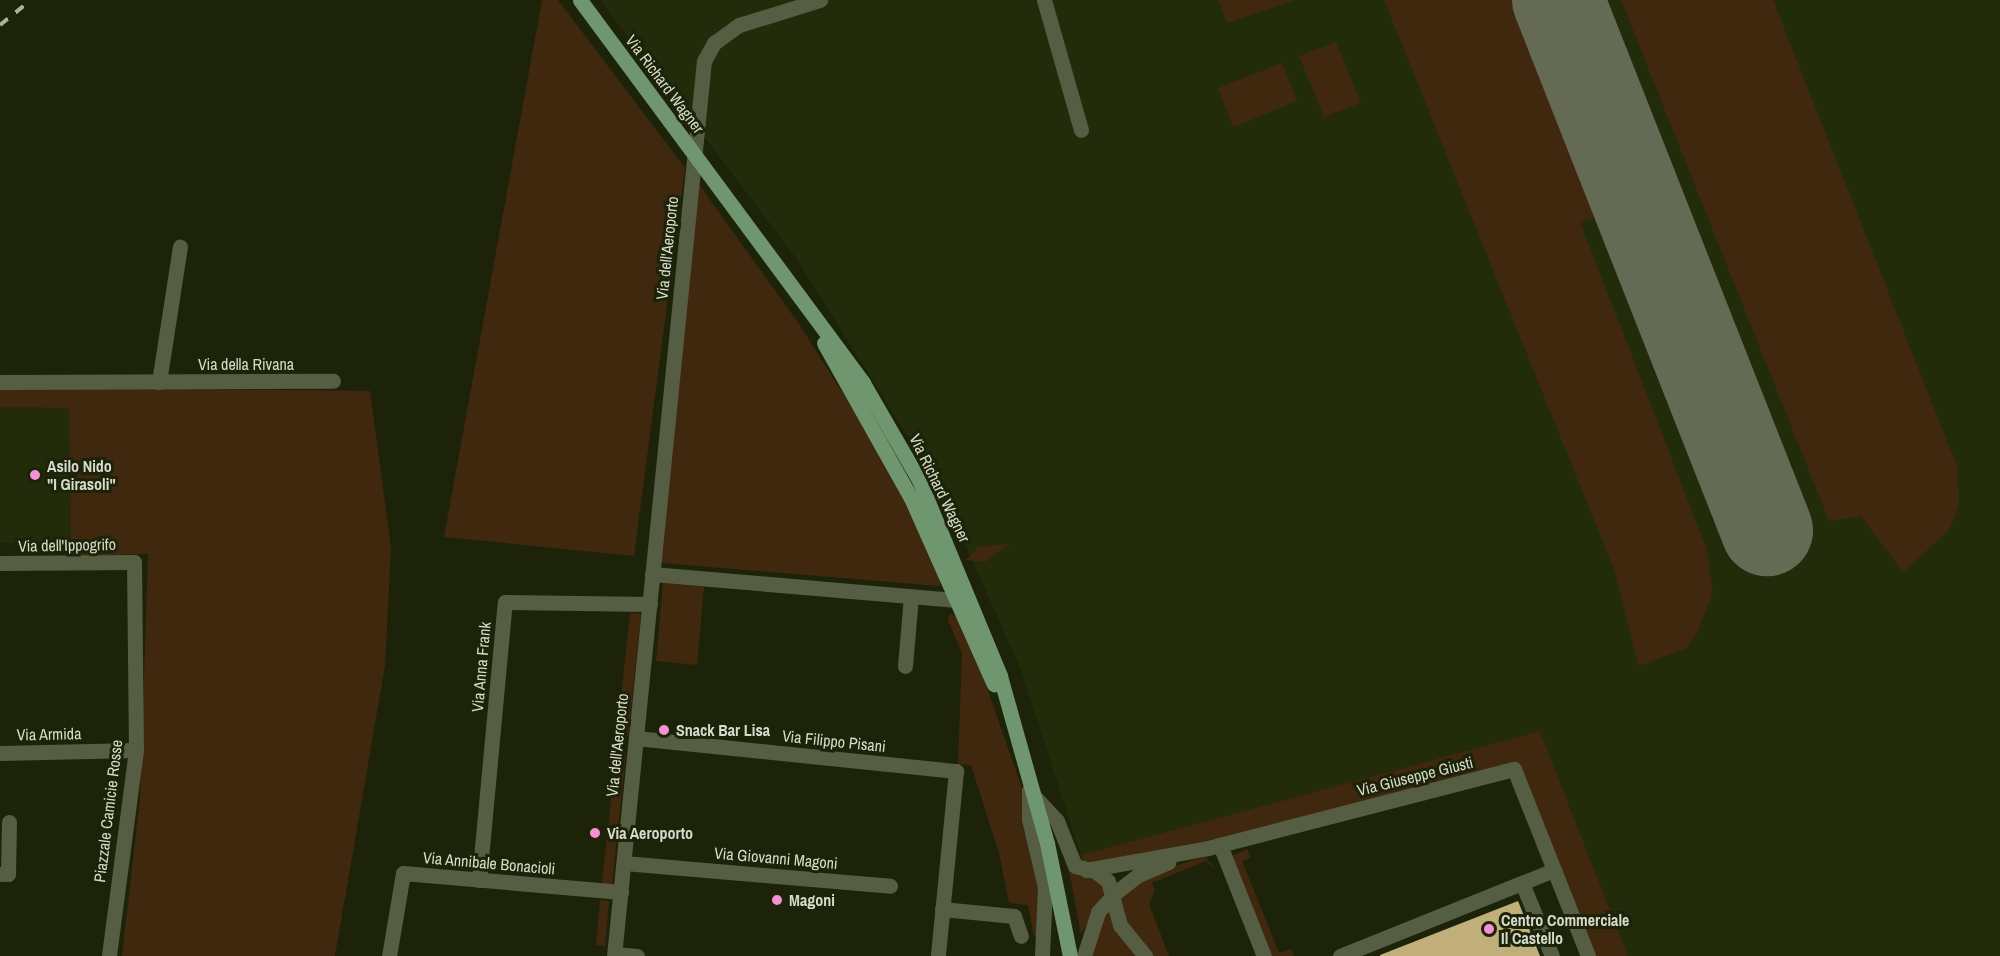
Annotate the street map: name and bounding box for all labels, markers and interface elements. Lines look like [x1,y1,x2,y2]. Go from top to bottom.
street label: Via Richard Wagner [622,31,708,137]
street label: Via dell'Aeroporto [652,195,682,301]
street label: Via della Rivana [198,354,294,374]
street label: Via Richard Wagner [905,431,975,545]
place label: Asilo Nido "I Girasoli" [47,456,116,494]
marker: Asilo Nido "I Girasoli" [28,468,42,482]
street label: Via dell'Ippogrifo [18,535,116,555]
street label: Via Anna Frank [467,621,495,713]
street label: Via dell'Aeroporto [602,692,632,798]
place label: Snack Bar Lisa [676,720,770,740]
marker: Snack Bar Lisa [657,723,671,737]
street label: Via Armida [16,724,82,744]
street label: Via Filippo Pisani [781,726,887,756]
street label: Piazzale Camicie Rosse [90,739,126,883]
street label: Via Giuseppe Giusti [1355,752,1475,800]
place label: Via Aeroporto [607,823,694,843]
marker: Via Aeroporto [588,826,602,840]
street label: Via Giovanni Magoni [714,843,838,873]
street label: Via Annibale Bonacioli [422,848,556,878]
place label: Magoni [789,890,835,910]
marker: Magoni [770,893,784,907]
place label: Centro Commerciale Il Castello [1501,910,1629,948]
marker: Centro Commerciale Il Castello [1482,922,1496,936]

